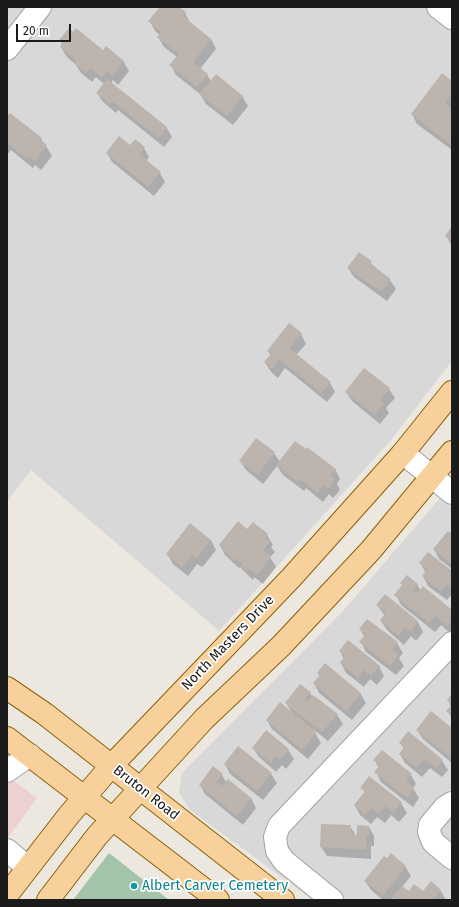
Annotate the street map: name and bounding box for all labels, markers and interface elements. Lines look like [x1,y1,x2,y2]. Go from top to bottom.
scale bar [18,16,73,42]
text: 20 m [23,24,49,38]
street label: North Masters Drive [178,592,278,694]
street label: Bruton Road [110,762,182,824]
place label: Albert Carver Cemetery [142,878,288,894]
marker: Albert Carver Cemetery [129,881,139,891]

